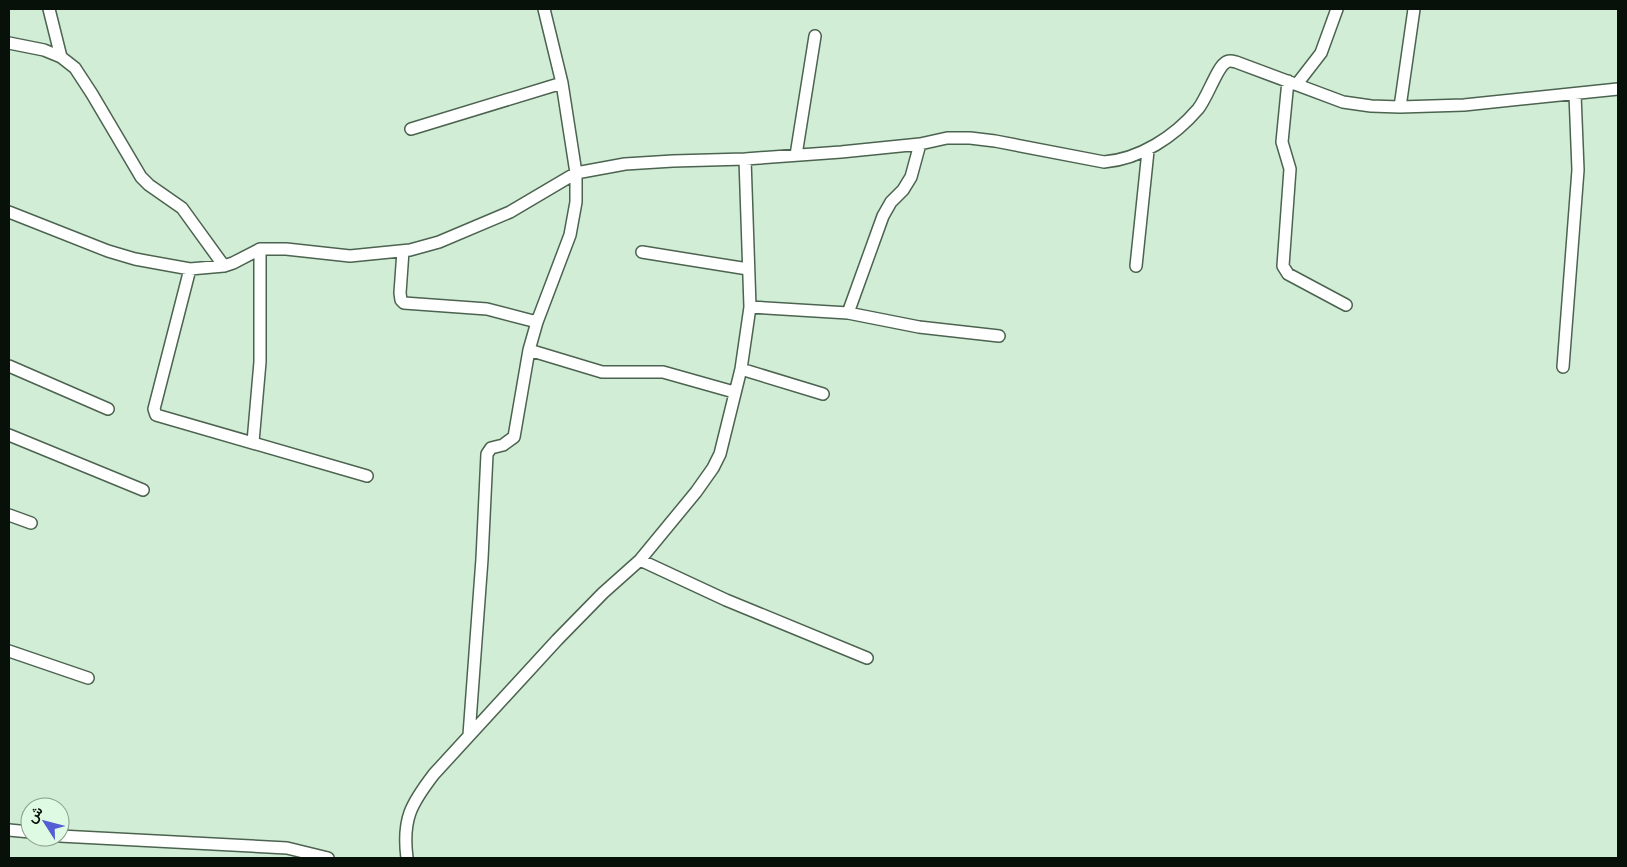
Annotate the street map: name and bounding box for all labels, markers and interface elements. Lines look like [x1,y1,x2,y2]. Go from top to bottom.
north arrow [20,797,70,847]
text: ش [23,803,47,826]

